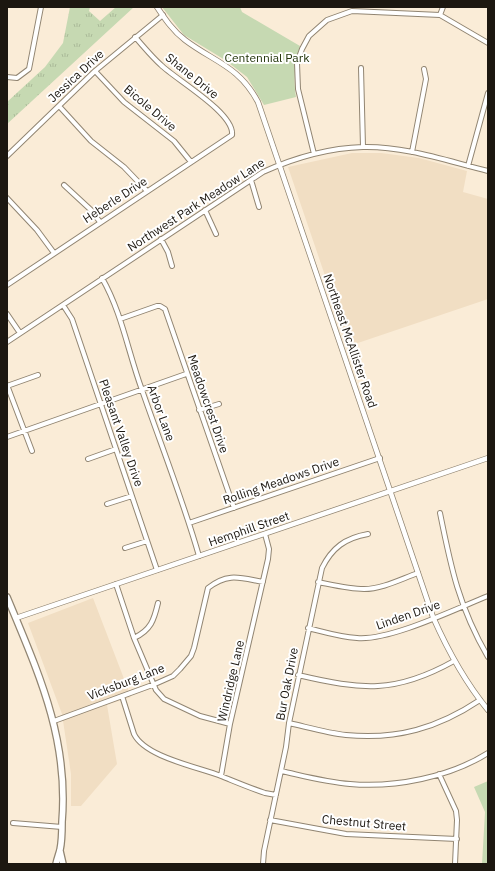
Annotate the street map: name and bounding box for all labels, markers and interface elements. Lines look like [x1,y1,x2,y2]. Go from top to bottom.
street label: Jessica Drive [45,46,107,105]
street label: Shane Drive [163,50,222,102]
park label: Centennial Park [224,50,310,65]
street label: Bicole Drive [121,81,180,134]
street label: Northwest Park Meadow Lane [124,154,267,255]
street label: Heberle Drive [80,173,150,226]
street label: Northeast McAllister Road [320,272,380,410]
street label: Meadowcrest Drive [185,353,232,455]
street label: Pleasant Valley Drive [96,377,147,489]
street label: Arbor Lane [144,383,179,443]
street label: Rolling Meadows Drive [221,453,341,507]
street label: Hemphill Street [206,508,291,549]
street label: Linden Drive [374,596,442,633]
street label: Windridge Lane [214,638,247,723]
street label: Bur Oak Drive [272,646,301,722]
street label: Vicksburg Lane [85,660,167,703]
street label: Chestnut Street [321,811,407,834]

